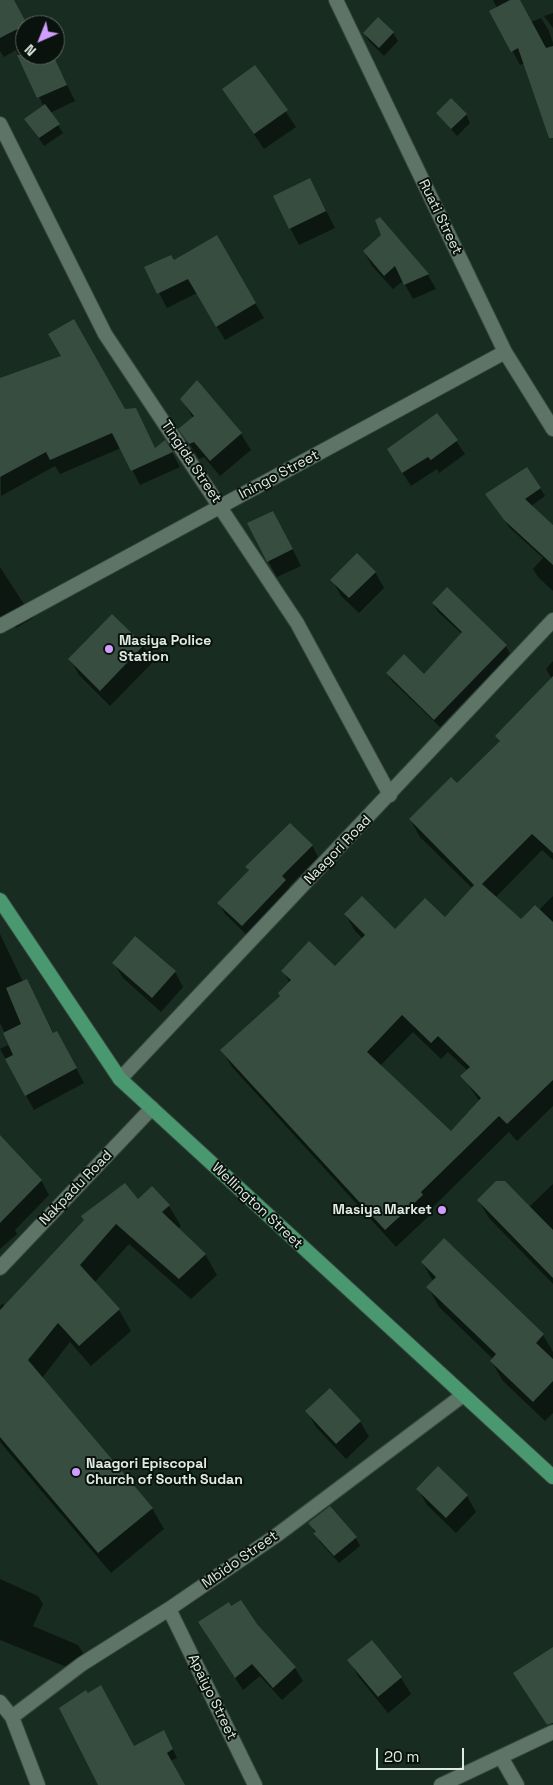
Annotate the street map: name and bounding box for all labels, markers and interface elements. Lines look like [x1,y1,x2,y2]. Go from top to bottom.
north arrow [15,15,65,65]
text: N [21,40,40,60]
street label: Ruati Street [415,177,465,257]
street label: Tingida Street [157,418,225,506]
street label: Iningo Street [236,447,322,503]
place label: Masiya Police Station [119,633,211,666]
marker: Masiya Police Station [103,643,115,655]
street label: Naagori Road [301,812,375,888]
street label: Nakpadu Road [36,1147,116,1229]
street label: Wellington Street [208,1160,306,1252]
place label: Masiya Market [333,1202,432,1218]
marker: Masiya Market [436,1204,448,1216]
place label: Naagori Episcopal Church of South Sudan [86,1456,243,1488]
marker: Naagori Episcopal Church of South Sudan [70,1466,82,1478]
street label: Mbido Street [199,1528,281,1592]
street label: Apaiyo Street [184,1652,240,1742]
scale bar [378,1738,466,1770]
text: 20 m [384,1747,419,1766]

